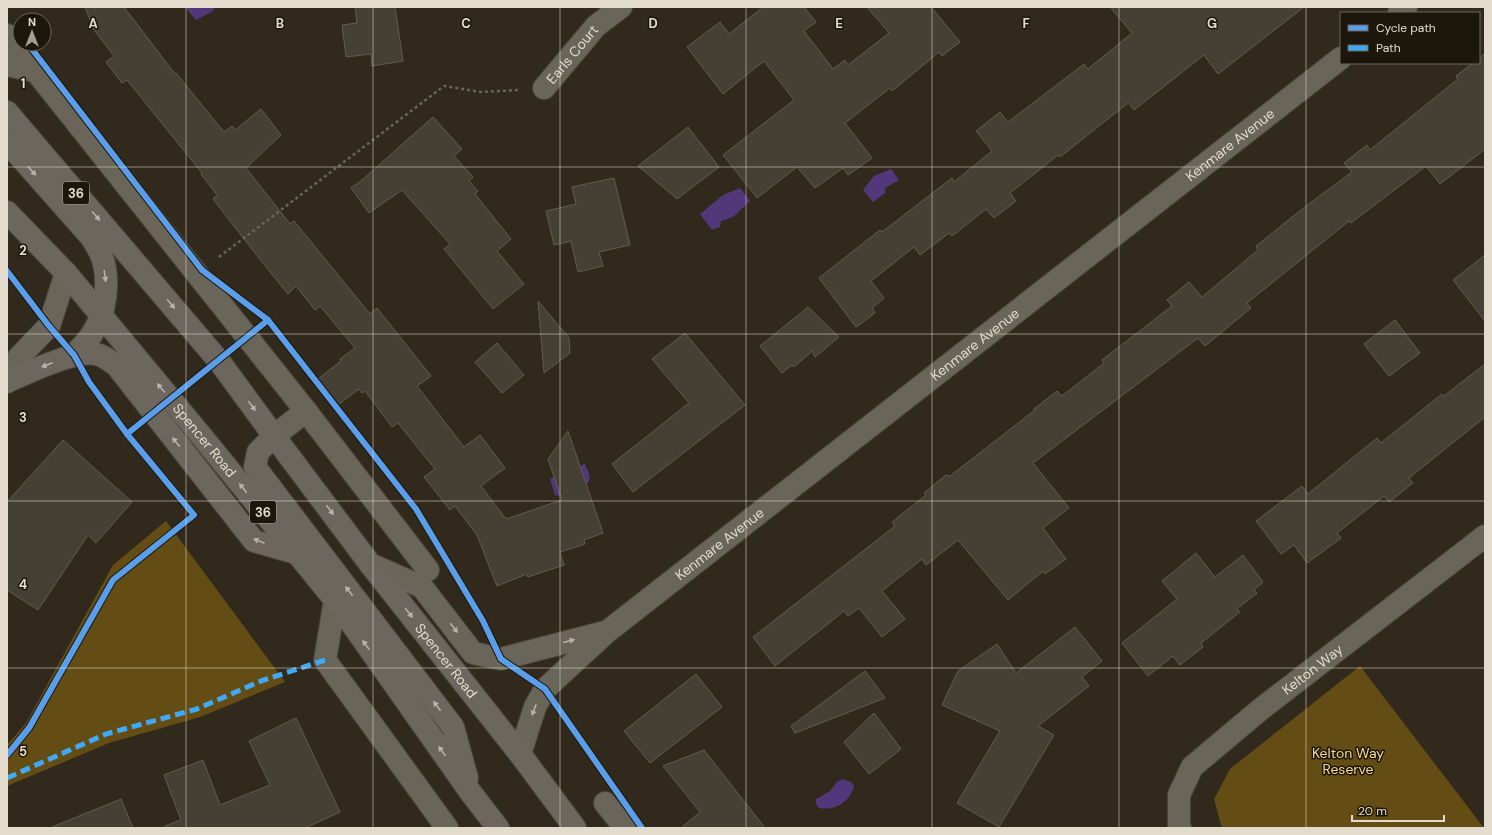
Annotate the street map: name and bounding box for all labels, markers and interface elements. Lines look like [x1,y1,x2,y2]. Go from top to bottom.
north arrow [12,12,52,52]
legend [1340,12,1480,64]
text: N [28,15,36,29]
text: A [88,15,98,32]
text: B [276,15,284,32]
text: C [461,15,471,32]
text: D [648,15,658,32]
text: E [835,15,843,32]
text: F [1022,15,1030,32]
text: G [1207,15,1217,32]
text: Cycle path [1376,20,1436,36]
street label: Earls Court [542,21,602,88]
text: Path [1376,40,1401,56]
text: 1 [21,75,25,92]
street label: Kenmare Avenue [1182,104,1278,185]
one-way arrow [28,166,37,177]
road number: 36 [63,182,89,204]
one-way arrow [92,211,101,222]
text: 2 [19,242,27,259]
one-way arrow [102,270,108,282]
one-way arrow [167,299,176,310]
street label: Kenmare Avenue [927,304,1023,385]
one-way arrow [41,363,53,369]
one-way arrow [156,382,165,393]
street label: Spencer Road [169,400,240,481]
one-way arrow [248,401,256,412]
text: 3 [19,409,27,426]
one-way arrow [172,437,181,448]
one-way arrow [239,482,248,493]
road number: 36 [250,501,276,523]
street label: Kenmare Avenue [671,503,768,584]
one-way arrow [326,505,334,516]
one-way arrow [253,538,265,544]
text: 4 [19,576,27,593]
one-way arrow [345,586,354,597]
one-way arrow [405,608,414,619]
street label: Spencer Road [411,619,481,702]
one-way arrow [450,622,459,633]
one-way arrow [563,638,575,644]
one-way arrow [362,640,370,651]
street label: Kelton Way [1278,640,1347,699]
one-way arrow [433,700,441,711]
one-way arrow [531,705,537,717]
text: 5 [19,743,27,760]
park label: Kelton Way Reserve [1312,744,1384,778]
one-way arrow [437,746,446,757]
scale bar [1352,797,1444,823]
text: 20 m [1358,803,1387,819]

